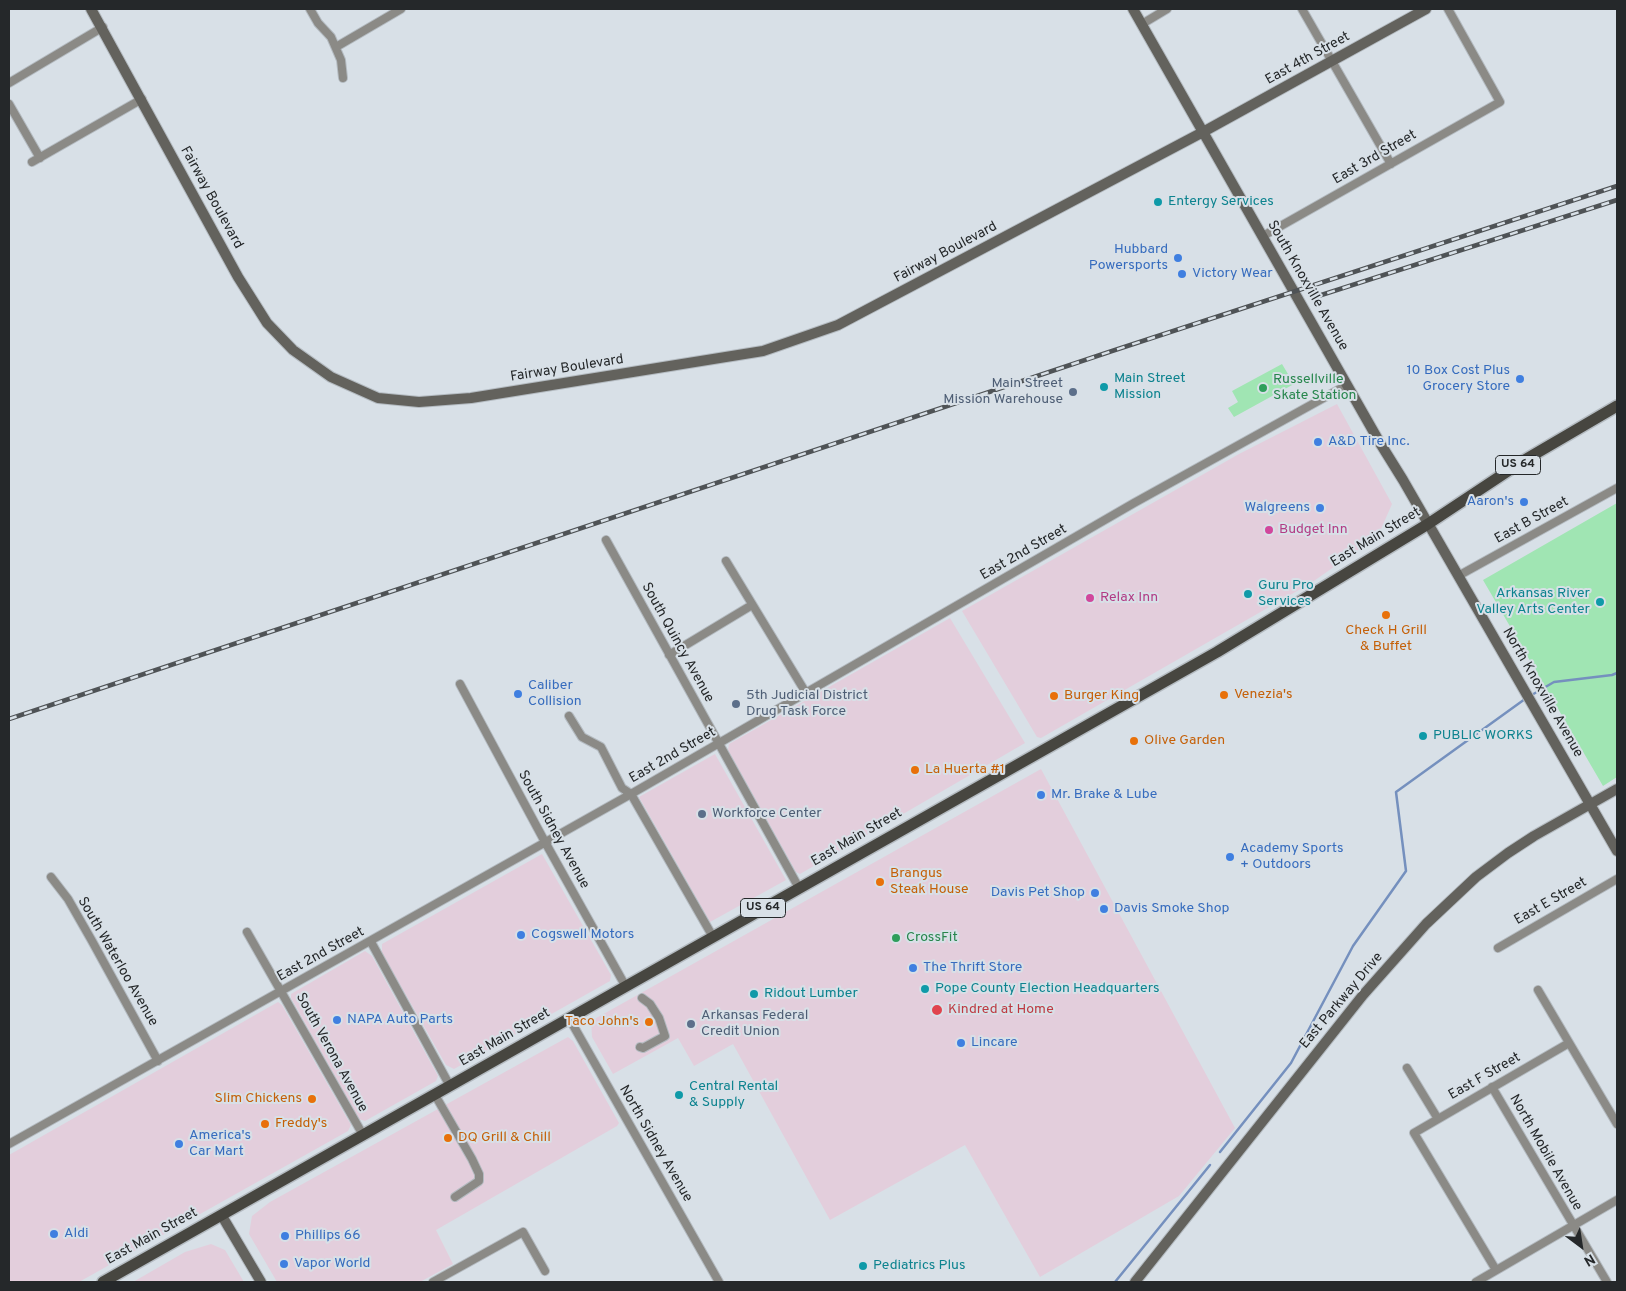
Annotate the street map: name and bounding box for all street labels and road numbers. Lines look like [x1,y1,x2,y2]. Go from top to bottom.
street label: East 4th Street [1263,29,1353,89]
street label: East 3rd Street [1330,127,1420,189]
street label: Fairway Boulevard [176,144,246,252]
street label: South Knoxville Avenue [1263,218,1351,354]
street label: Fairway Boulevard [892,219,1000,287]
street label: Fairway Boulevard [509,352,625,386]
road number: US 64 [1496,456,1540,474]
street label: East B Street [1492,494,1572,548]
street label: East Main Street [1328,504,1424,572]
street label: East 2nd Street [978,521,1070,585]
street label: South Quincy Avenue [637,580,717,706]
street label: North Knoxville Avenue [1498,625,1586,761]
street label: East 2nd Street [627,724,719,788]
street label: South Sidney Avenue [513,768,593,892]
street label: East Main Street [809,805,905,871]
street label: East E Street [1512,874,1590,930]
street label: South Waterloo Avenue [73,894,161,1030]
road number: US 64 [740,898,786,918]
street label: East 2nd Street [274,924,368,986]
street label: East Parkway Drive [1297,949,1387,1053]
street label: South Verona Avenue [291,990,371,1116]
street label: East Main Street [457,1005,553,1071]
street label: East F Street [1446,1050,1524,1104]
street label: North Sidney Avenue [615,1083,695,1205]
street label: North Mobile Avenue [1505,1092,1585,1214]
street label: East Main Street [103,1205,201,1269]

